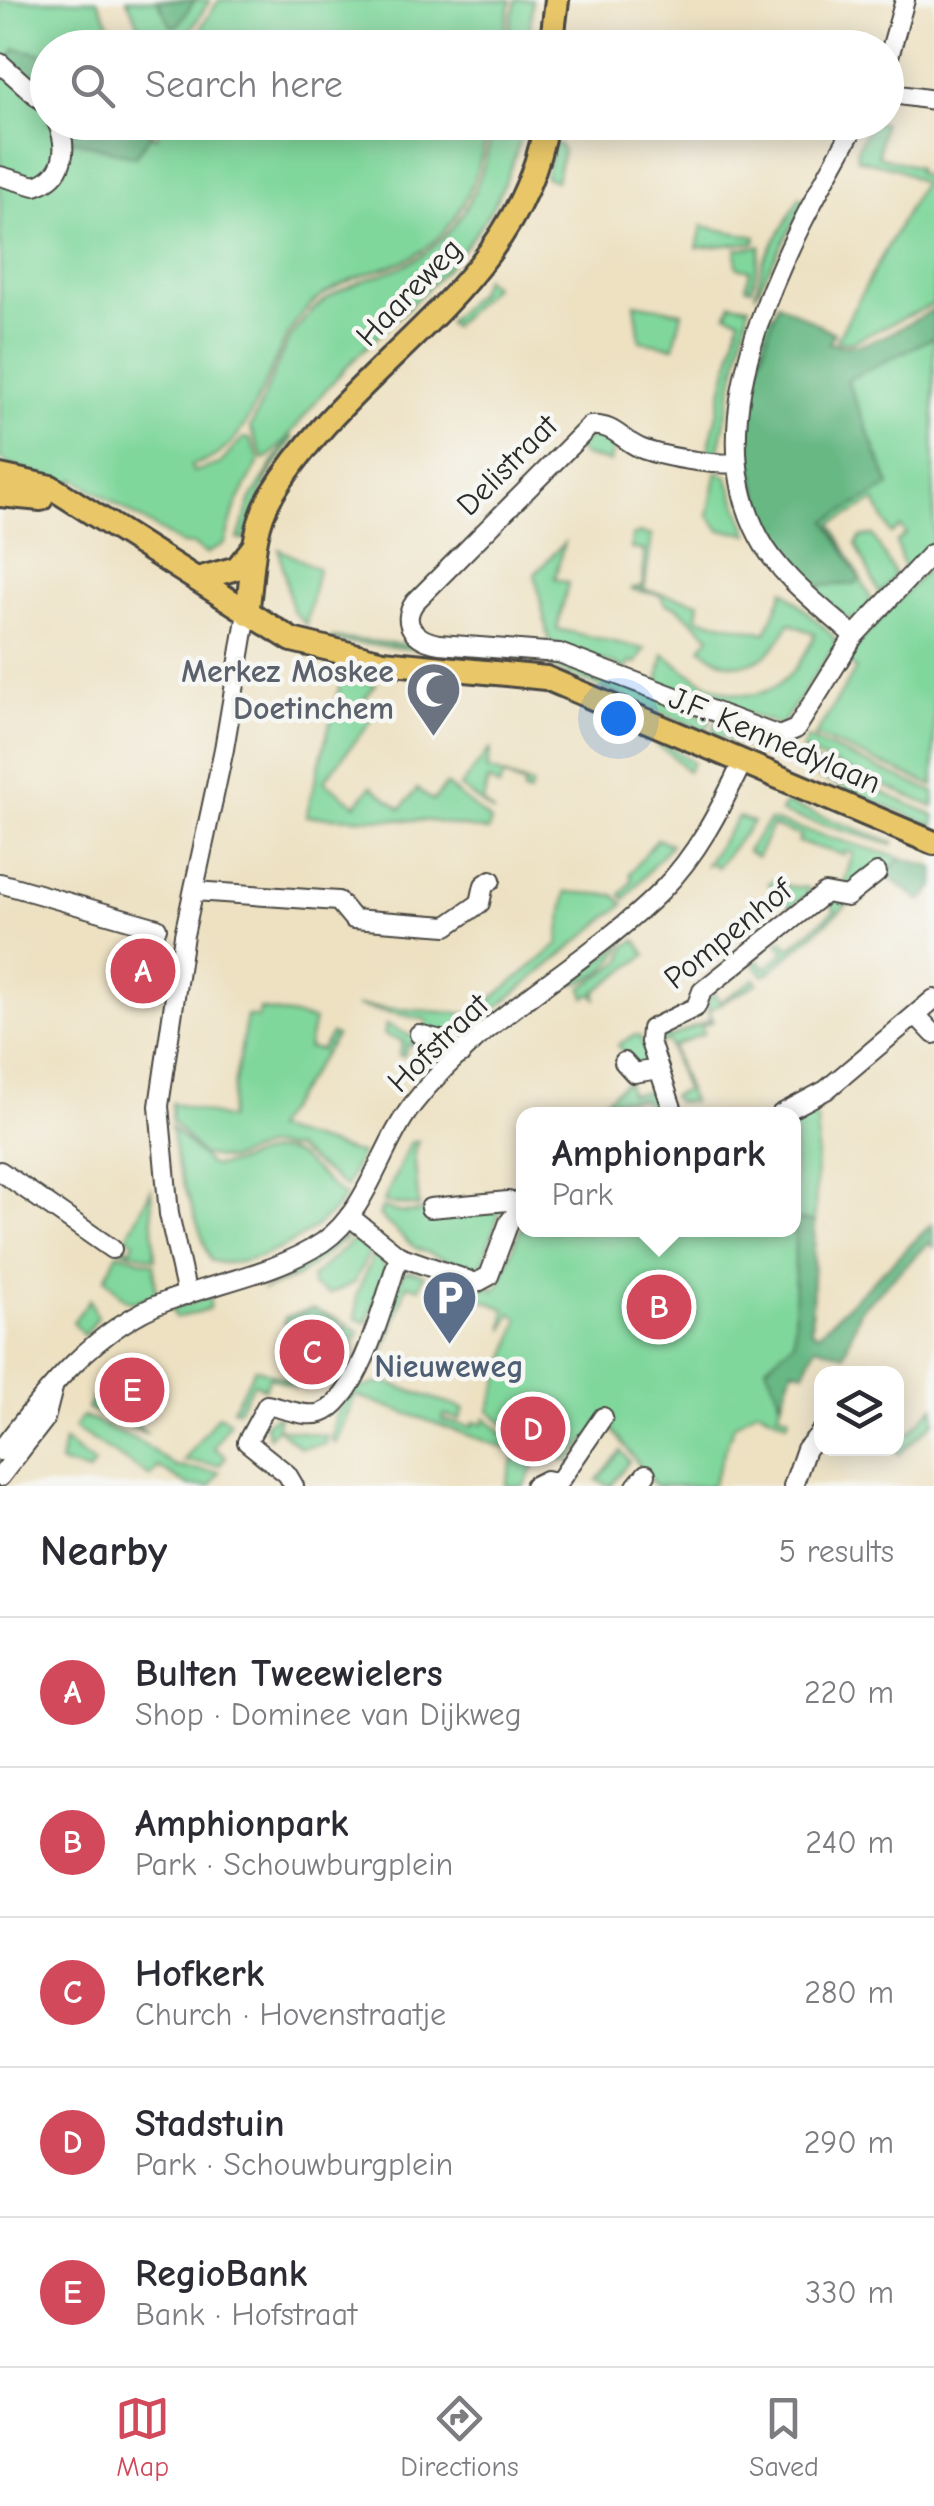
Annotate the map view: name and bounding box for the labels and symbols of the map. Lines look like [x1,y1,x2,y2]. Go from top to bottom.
street label: Haareweg [349,230,469,354]
street label: Delistraat [449,406,566,523]
place label: Merkez Moskee Doetinchem [181,653,394,727]
mosque icon: Merkez Moskee Doetinchem [403,659,463,738]
street label: J.F. Kennedylaan [664,679,886,801]
your location [593,693,644,744]
street label: Pompenhof [657,870,801,997]
pin: A [110,934,176,1008]
street label: Hofstraat [380,985,497,1100]
parking icon: Nieuweweg [419,1267,479,1346]
pin: B [626,1270,692,1344]
pin: C [280,1314,344,1390]
place label: Nieuweweg [374,1348,524,1385]
pin: E [100,1352,164,1428]
pin: D [500,1392,566,1466]

